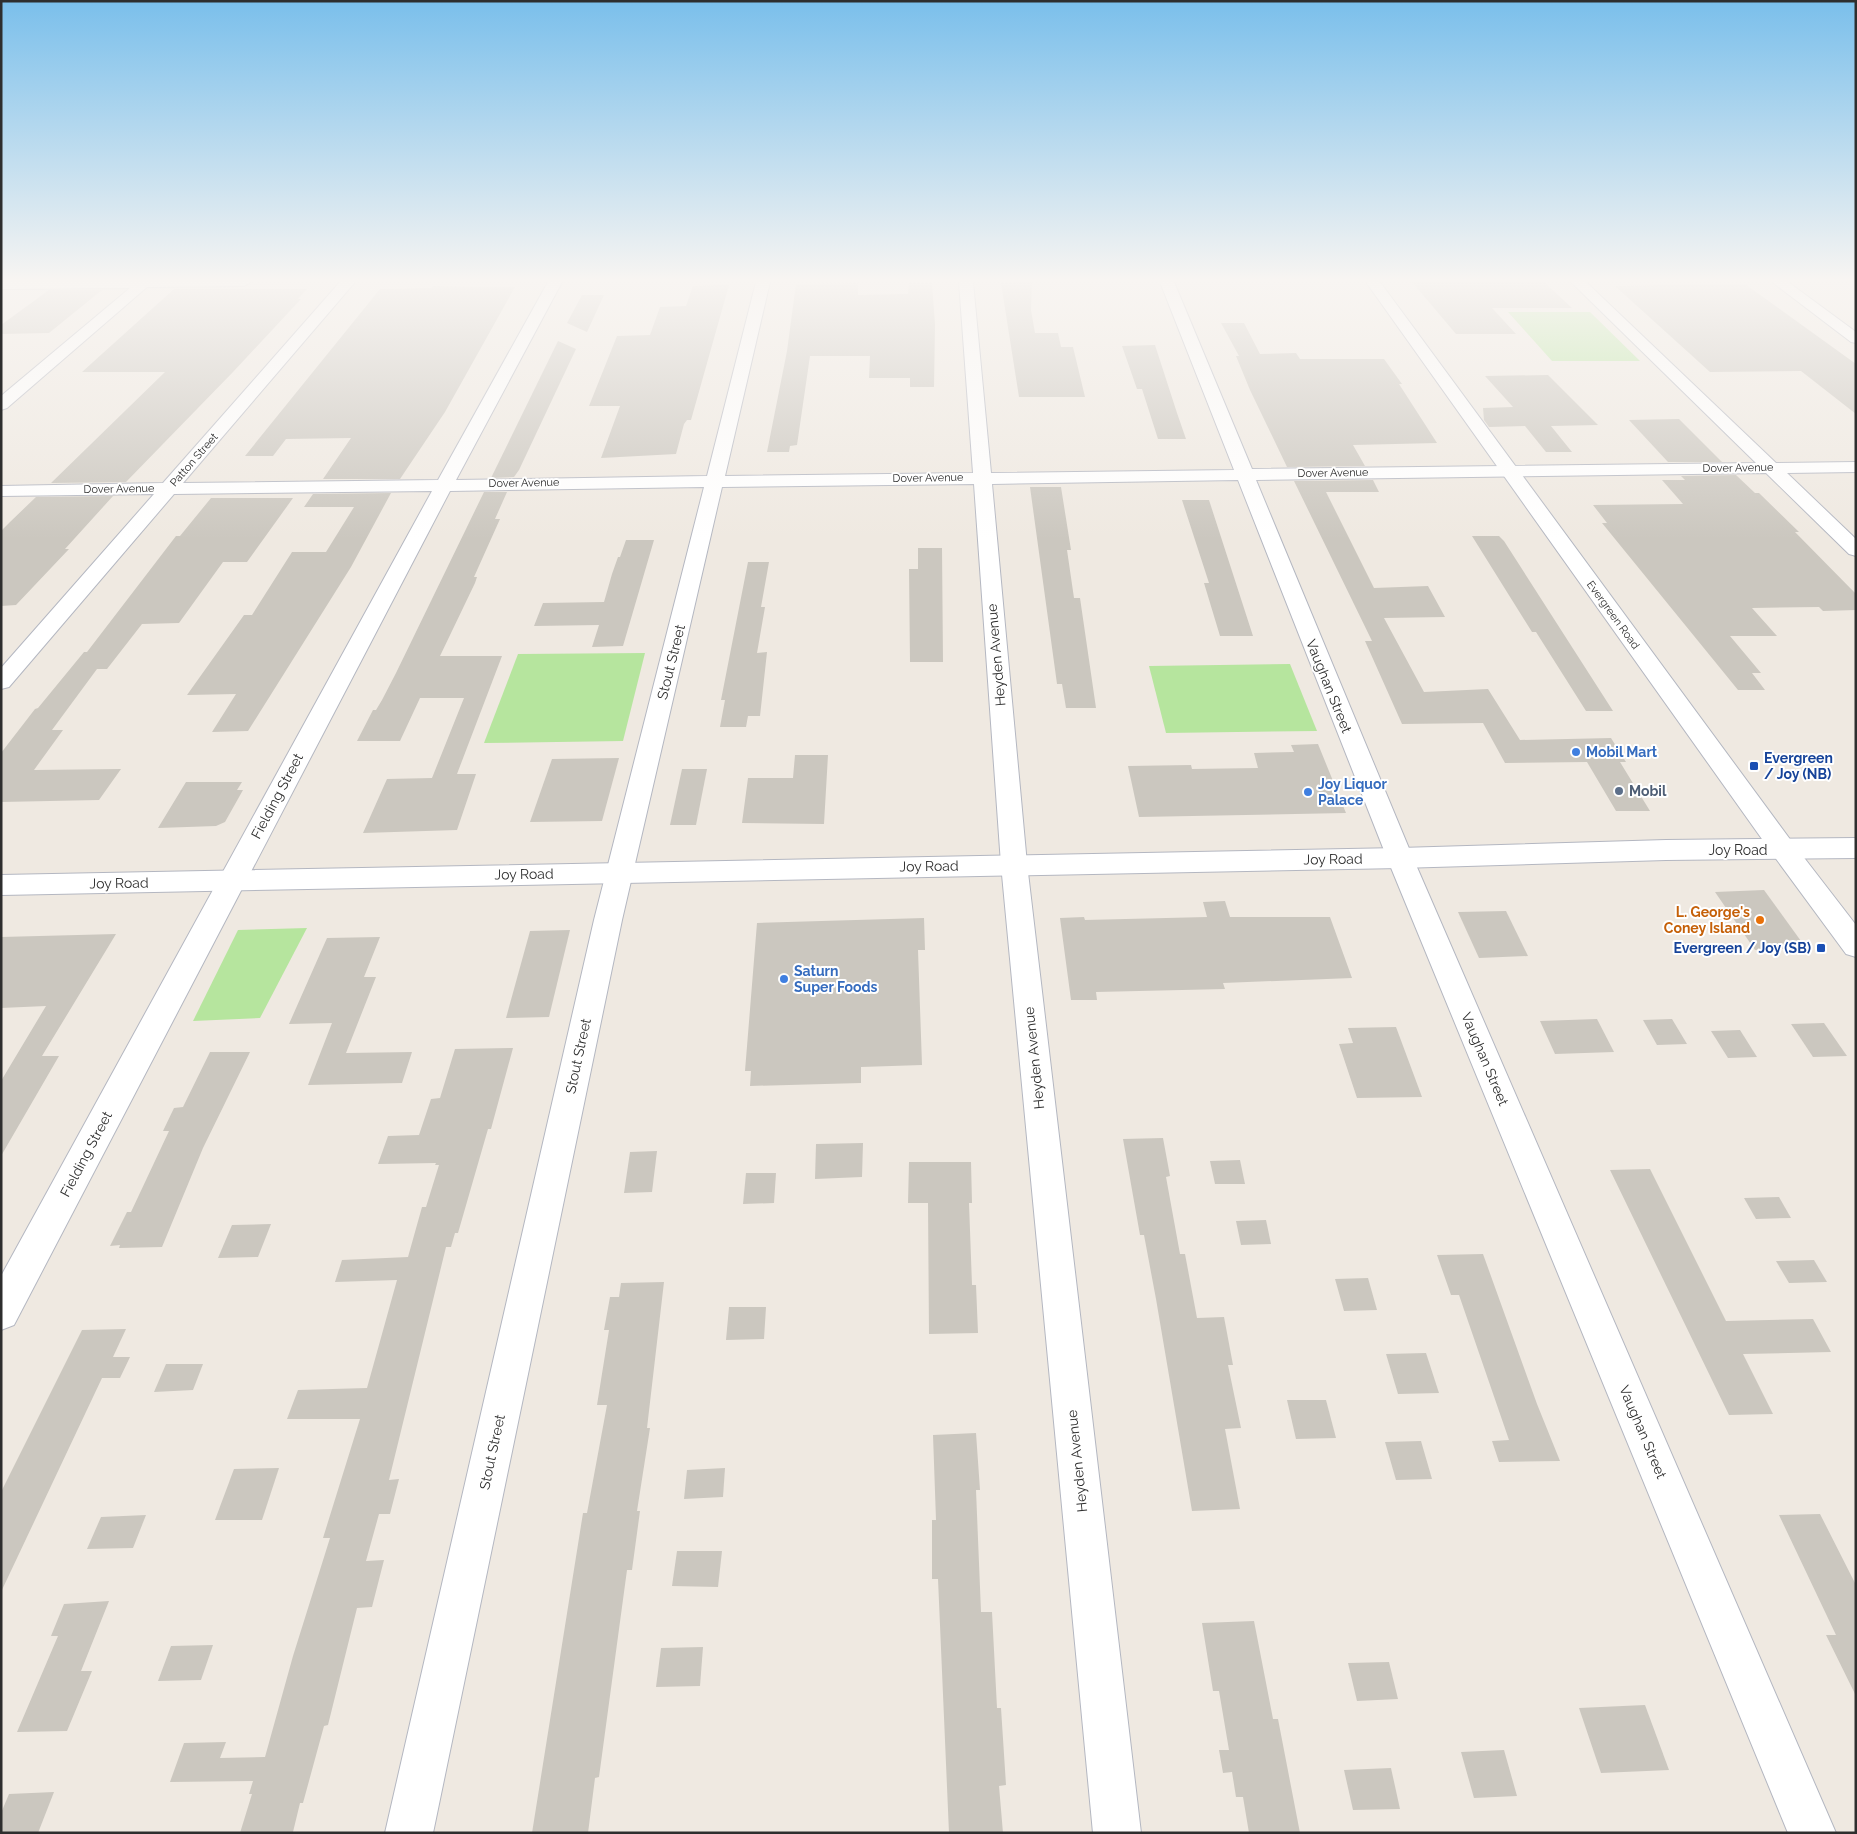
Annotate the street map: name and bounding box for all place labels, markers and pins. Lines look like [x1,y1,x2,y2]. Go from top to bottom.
place label: Mobil Mart [1586,744,1658,760]
marker: Mobil Mart [1570,746,1582,758]
place label: Evergreen / Joy (NB) [1764,750,1833,782]
marker: Evergreen / Joy (NB) [1748,760,1760,772]
place label: Joy Liquor Palace [1318,776,1387,808]
place label: Mobil [1629,783,1667,799]
marker: Mobil [1613,785,1625,797]
marker: Joy Liquor Palace [1302,786,1314,798]
place label: L. George's Coney Island [1664,904,1750,936]
marker: L. George's Coney Island [1754,914,1766,926]
place label: Evergreen / Joy (SB) [1674,940,1811,956]
marker: Evergreen / Joy (SB) [1815,942,1827,954]
place label: Saturn Super Foods [794,963,878,995]
marker: Saturn Super Foods [778,973,790,985]

